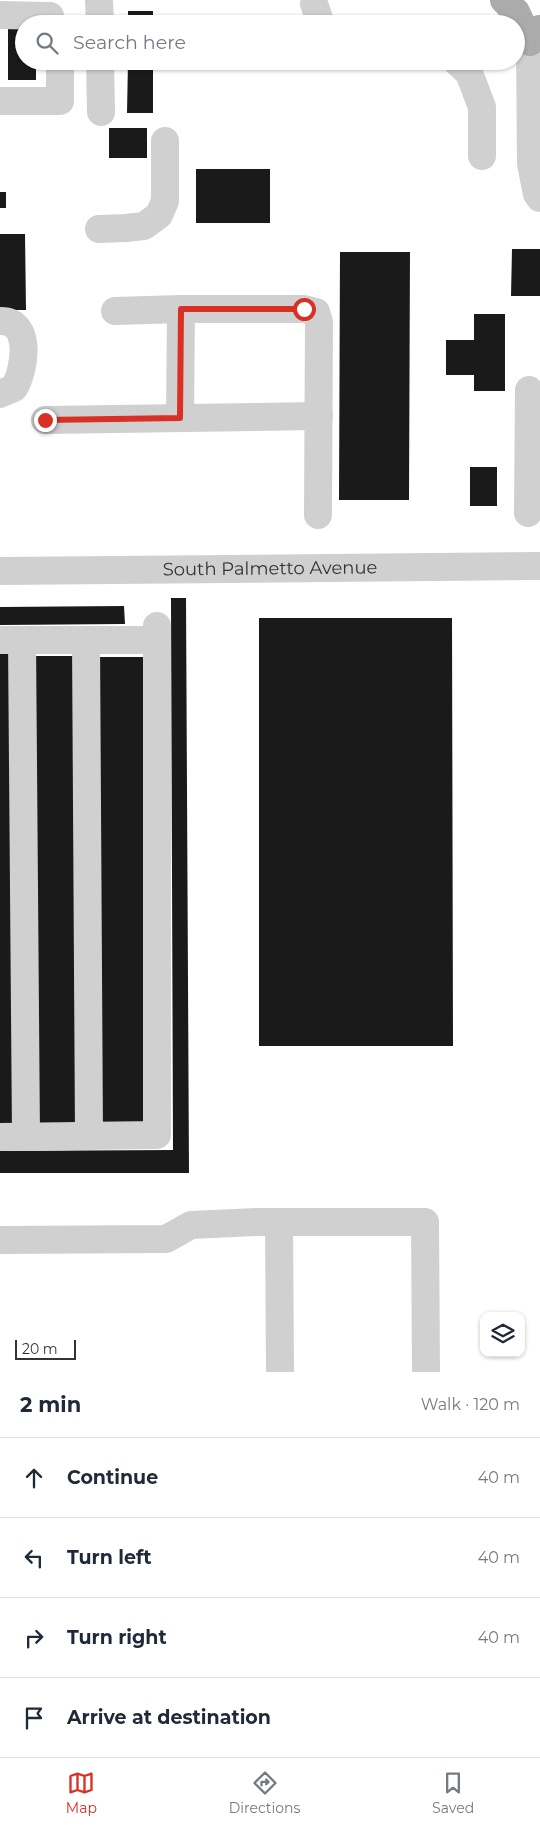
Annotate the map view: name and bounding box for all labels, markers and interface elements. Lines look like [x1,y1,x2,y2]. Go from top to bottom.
search box [15,15,525,70]
icon: search [33,29,61,57]
text: Search here [73,31,186,54]
route start [293,298,316,321]
route end [34,409,57,432]
street label: South Palmetto Avenue [162,557,378,580]
map controls [480,1312,525,1357]
button: layers [480,1312,525,1357]
scale bar [15,1337,76,1360]
text: 20 m [22,1340,58,1358]
text: 2 min [20,1392,81,1417]
text: Walk · 120 m [421,1395,520,1414]
icon: ahead [20,1464,48,1492]
text: Continue [67,1466,158,1489]
text: 40 m [478,1468,520,1487]
icon: left [20,1544,48,1572]
text: Turn left [67,1546,152,1569]
text: 40 m [478,1548,520,1567]
icon: right [20,1624,48,1652]
text: Turn right [67,1626,167,1649]
text: 40 m [478,1628,520,1647]
icon: arrive [20,1704,48,1732]
text: Arrive at destination [67,1706,271,1729]
tab: Map [66,1769,97,1817]
tab: Directions [229,1769,300,1817]
tab: Saved [432,1769,474,1817]

